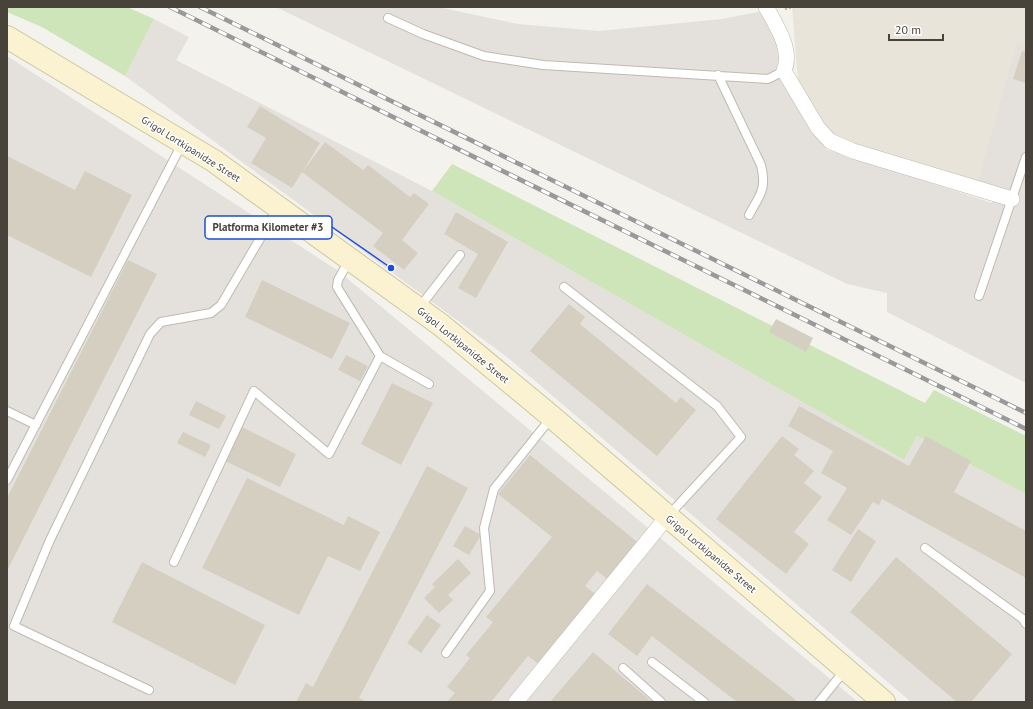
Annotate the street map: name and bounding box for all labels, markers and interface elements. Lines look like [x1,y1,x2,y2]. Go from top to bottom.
scale bar [889,16,943,42]
text: 20 m [895,22,921,37]
street label: Grigol Lortkipanidze Street [139,113,244,185]
callout: Platforma Kilometer #3 [205,216,332,239]
text: Platforma Kilometer #3 [212,220,324,234]
street label: Grigol Lortkipanidze Street [414,304,512,386]
street label: Grigol Lortkipanidze Street [663,512,760,596]

